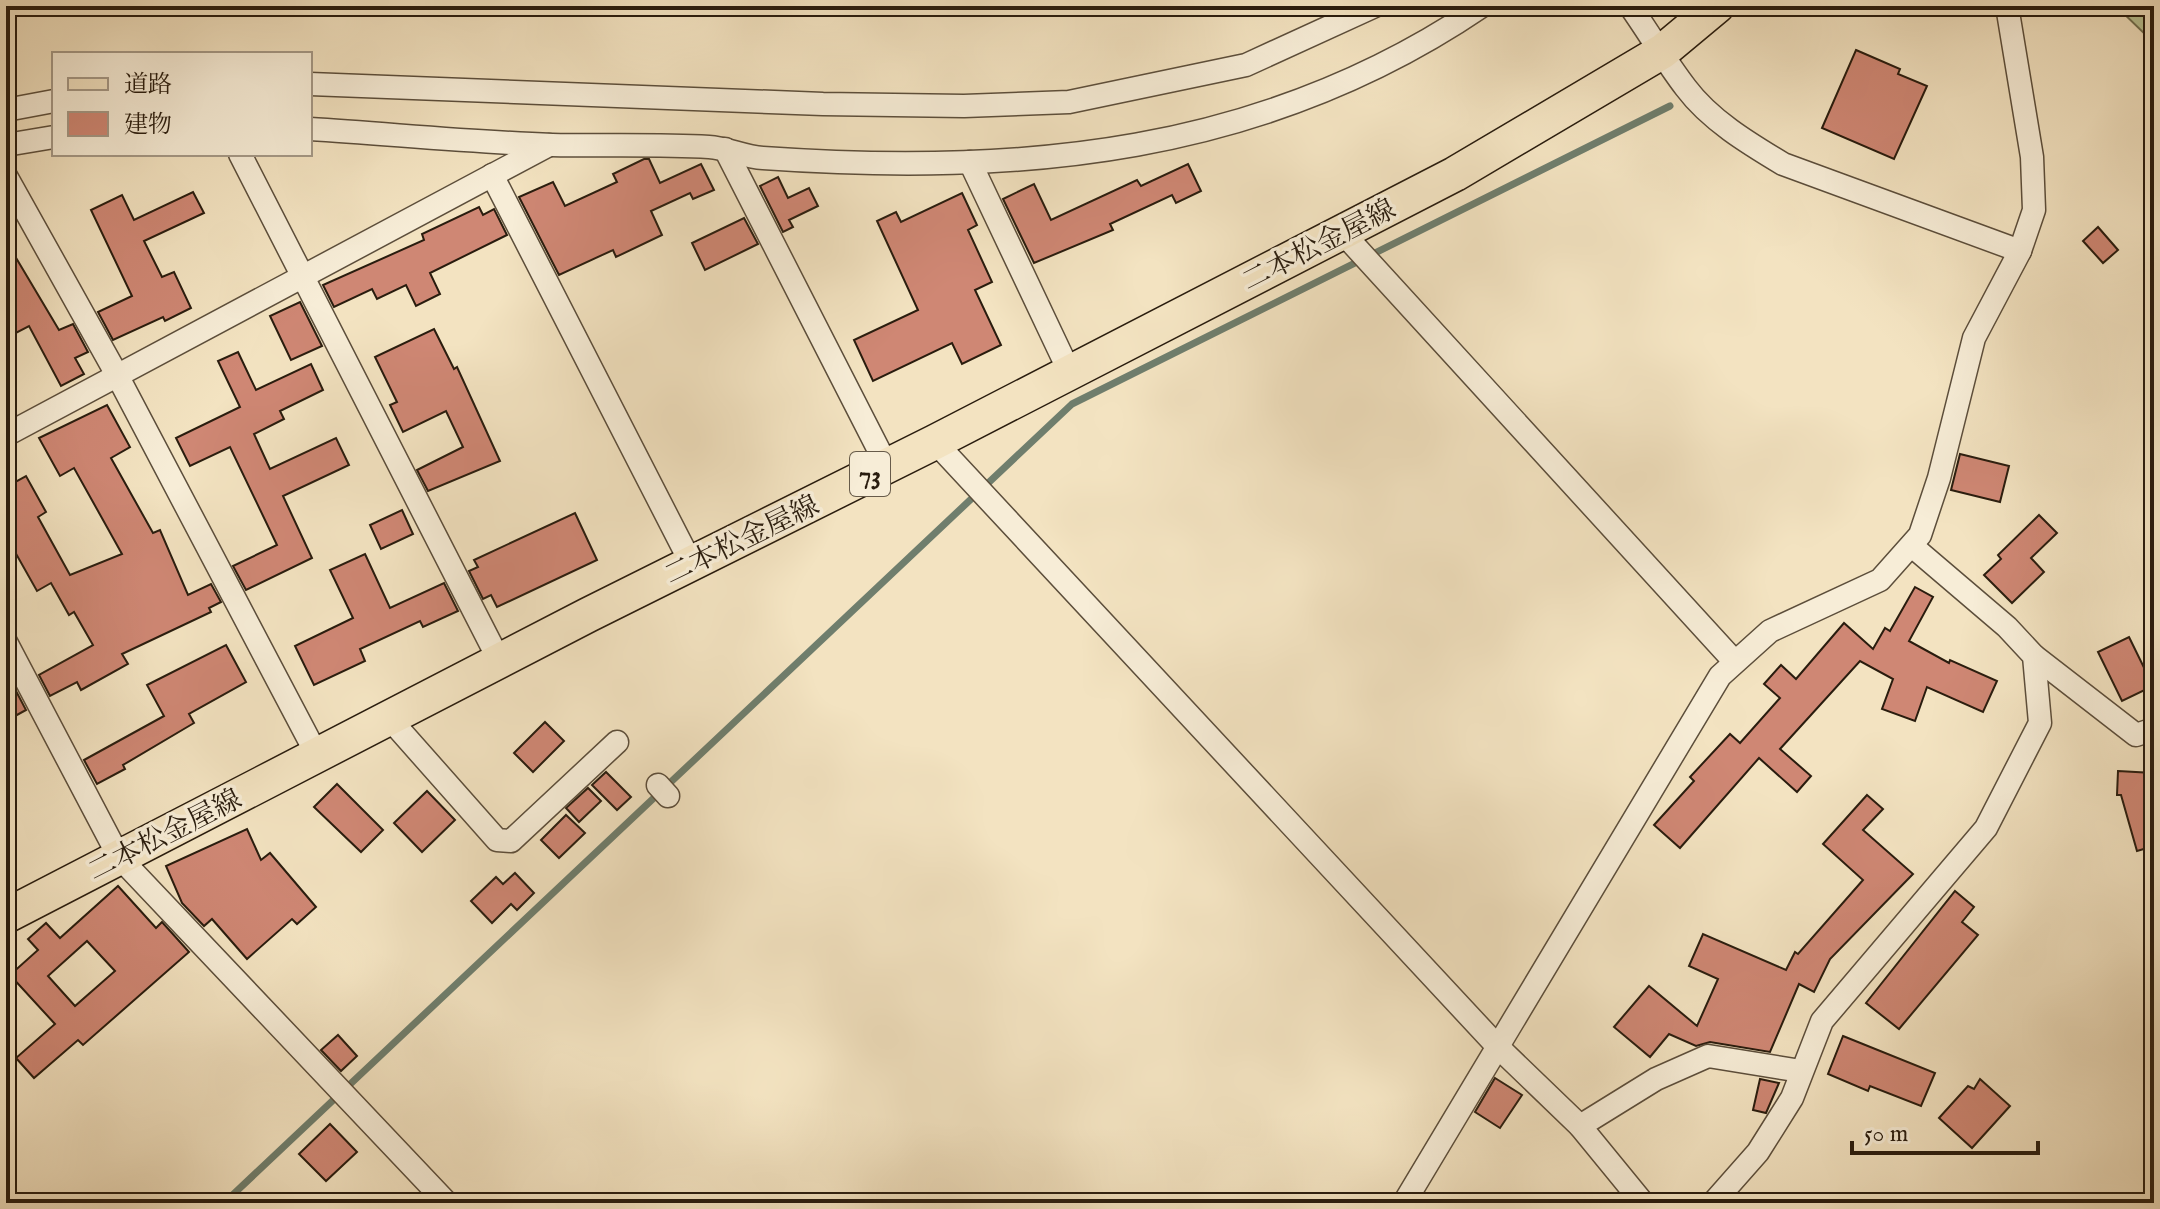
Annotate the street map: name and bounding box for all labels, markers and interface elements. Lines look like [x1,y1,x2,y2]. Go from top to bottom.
legend [52,52,312,156]
text: 道路 [124,70,172,101]
text: 建物 [124,110,172,141]
street label: 二本松金屋線 [1236,192,1402,300]
road number: 73 [850,452,890,496]
street label: 二本松金屋線 [659,489,825,594]
street label: 二本松金屋線 [82,782,248,890]
scale bar [1852,1105,2038,1155]
text: 50 m [1864,1119,1908,1150]

